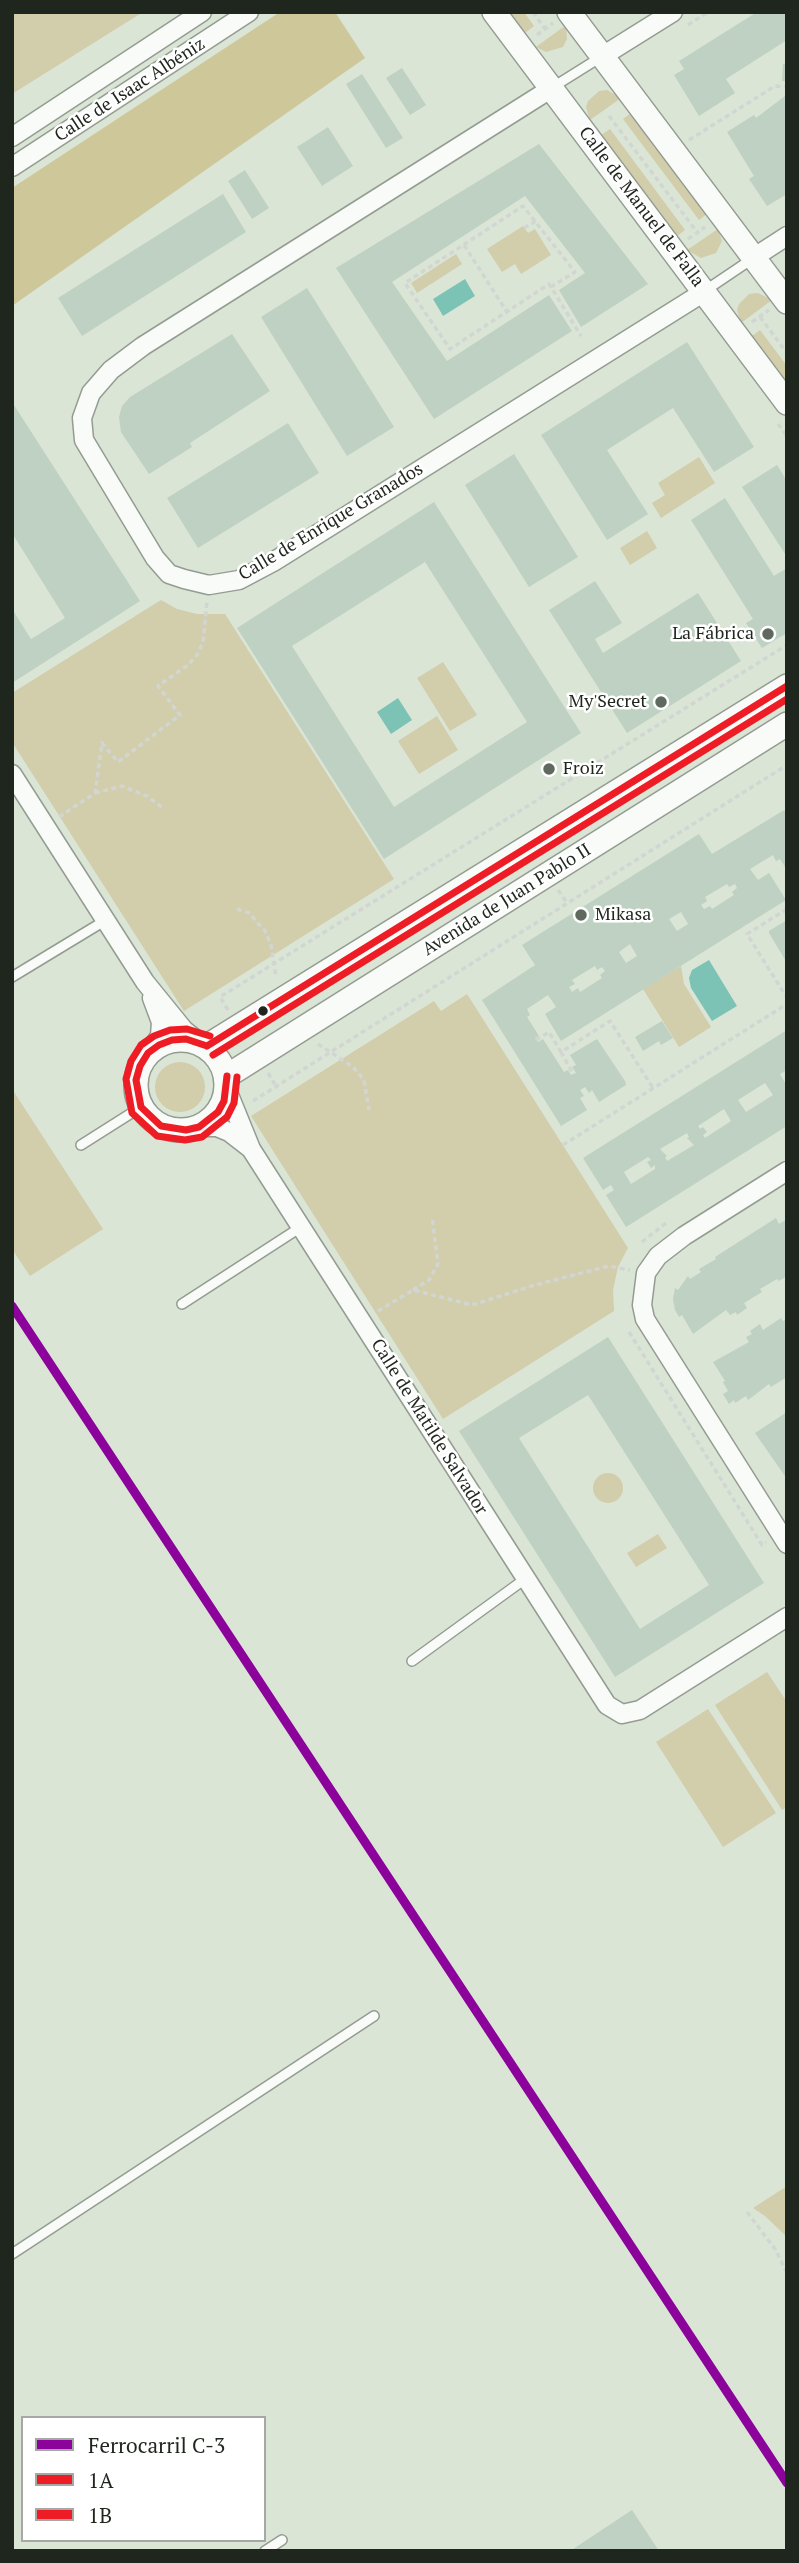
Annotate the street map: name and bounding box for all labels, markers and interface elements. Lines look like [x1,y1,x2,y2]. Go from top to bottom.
street label: Calle de Isaac Albéniz [51,33,209,147]
street label: Calle de Manuel de Falla [574,123,708,291]
street label: Calle de Enrique Granados [235,458,427,586]
place label: La Fábrica [672,623,754,645]
marker: La Fábrica [760,626,776,642]
place label: My'Secret [569,691,647,713]
marker: My'Secret [653,694,669,710]
place label: Froiz [563,758,604,780]
marker: Froiz [541,761,557,777]
street label: Avenida de Juan Pablo II [419,839,595,961]
place label: Mikasa [595,904,651,926]
marker: Mikasa [573,907,589,923]
unlabelled marker [256,1004,270,1018]
street label: Calle de Matilde Salvador [366,1335,492,1519]
legend [21,2416,266,2542]
text: Ferrocarril C-3 [88,2431,225,2459]
text: 1A [88,2466,114,2494]
text: 1B [88,2501,112,2529]

